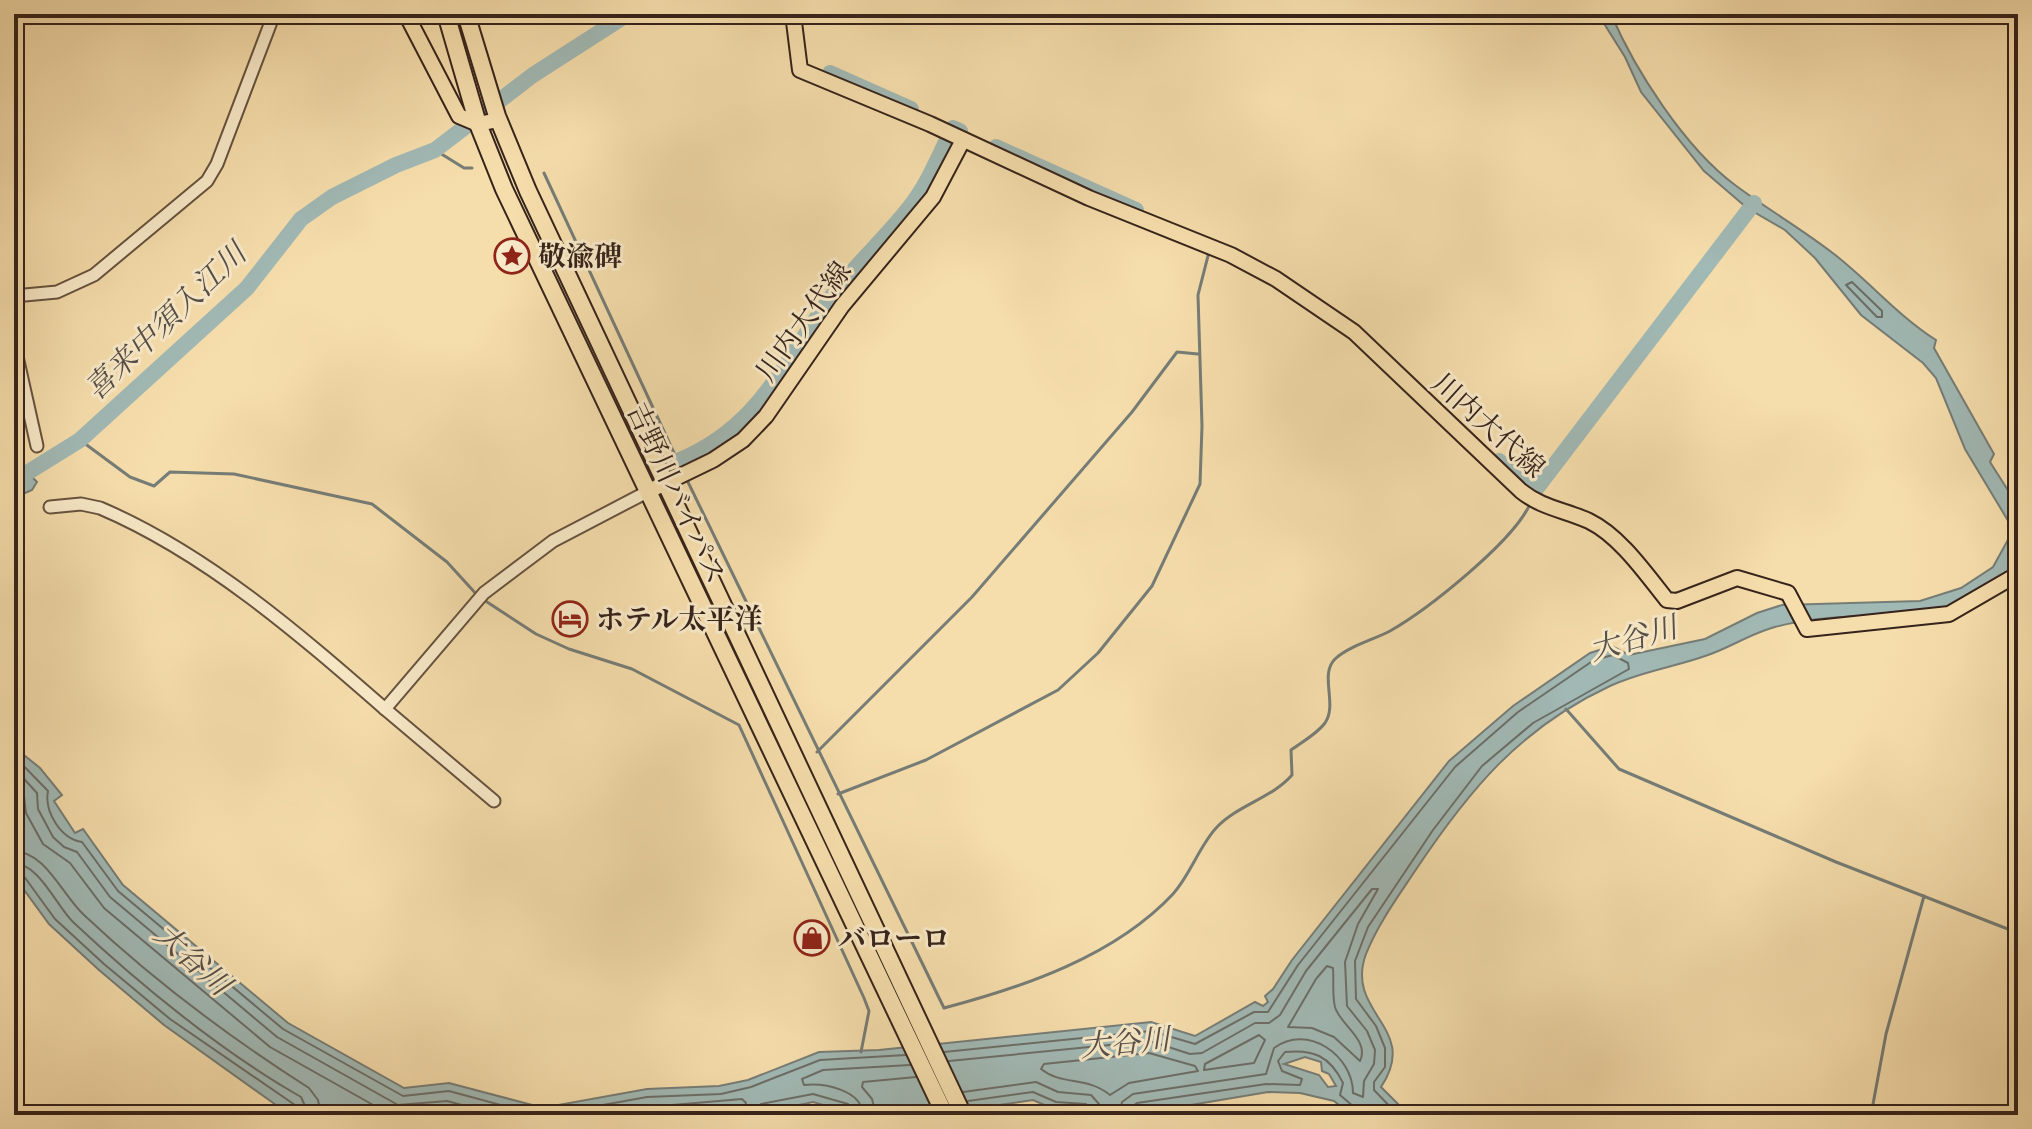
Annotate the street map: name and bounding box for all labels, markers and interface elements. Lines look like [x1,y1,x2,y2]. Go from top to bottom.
water label: 喜来中須入江川 [76,232,256,408]
place icon: 敬渝碑 [493,237,531,275]
place label: 敬渝碑 [538,238,622,274]
street label: 川内大代線 [747,254,859,388]
street label: 川内大代線 [1425,365,1553,485]
street label: 吉野川バイパス [619,397,735,589]
hotel icon: ホテル太平洋 [551,600,589,638]
place label: ホテル太平洋 [596,601,763,637]
water label: 大谷川 [1584,606,1685,669]
water label: 大谷川 [147,914,242,1006]
shop icon: バローロ [793,919,831,957]
place label: バローロ [838,920,950,956]
water label: 大谷川 [1078,1018,1175,1065]

